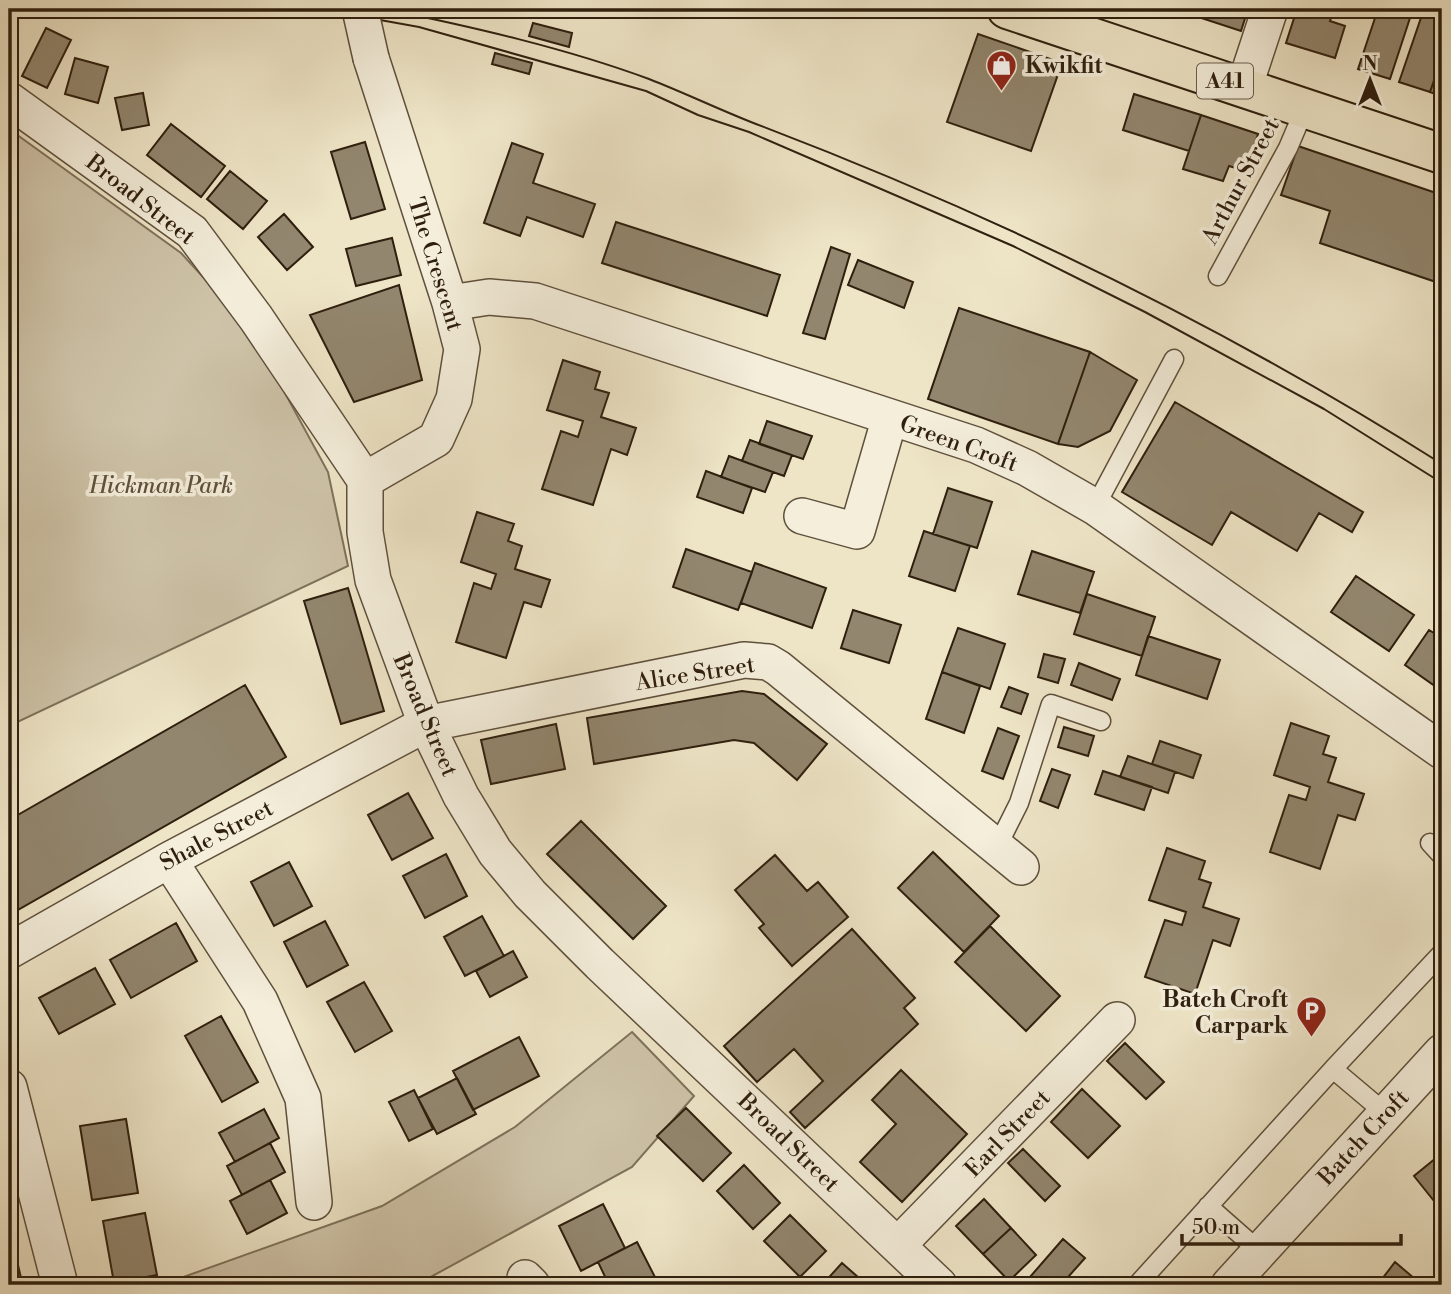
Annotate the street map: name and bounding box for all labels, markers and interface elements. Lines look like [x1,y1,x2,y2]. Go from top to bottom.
north arrow [1336,46,1406,116]
shop icon: Kwikfit [985,48,1019,92]
place label: Kwikfit [1025,52,1103,80]
text: N [1362,52,1378,76]
road number: A41 [1197,64,1253,98]
street label: Arthur Street [1195,114,1286,250]
street label: Broad Street [79,148,200,251]
street label: The Crescent [401,194,469,334]
street label: Green Croft [896,410,1022,478]
park label: Hickman Park [88,472,233,500]
street label: Broad Street [386,649,463,781]
street label: Alice Street [632,651,757,697]
street label: Shale Street [155,794,278,877]
place label: Batch Croft Carpark [1162,986,1289,1040]
parking icon: Batch Croft Carpark [1294,995,1328,1039]
street label: Earl Street [959,1084,1056,1183]
street label: Batch Croft [1312,1084,1415,1192]
street label: Broad Street [731,1087,845,1198]
scale bar [1182,1203,1400,1247]
text: 50 m [1192,1215,1240,1241]

